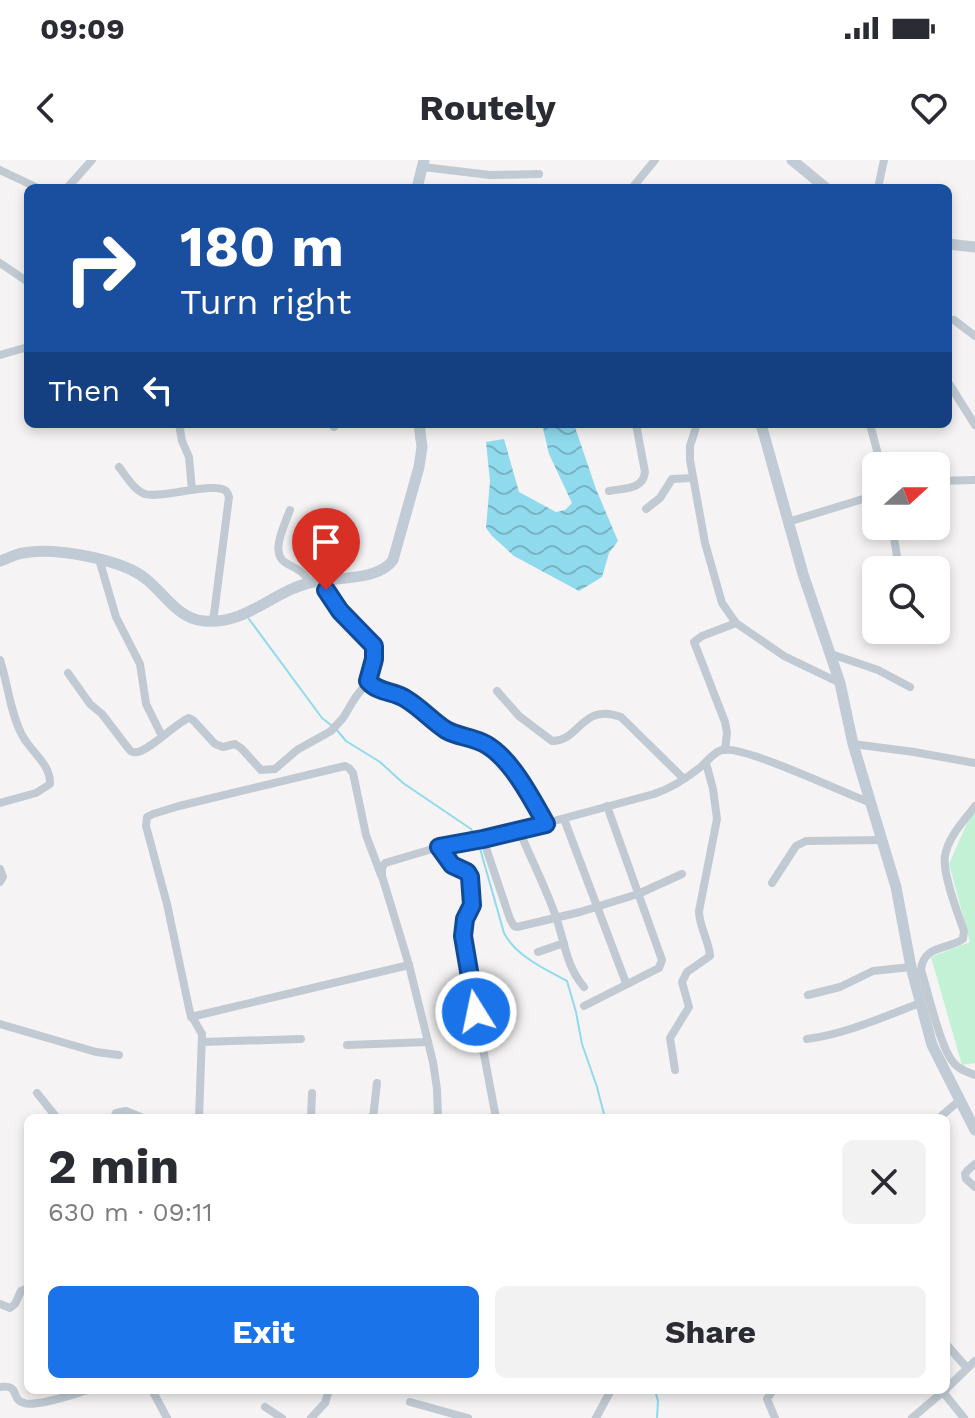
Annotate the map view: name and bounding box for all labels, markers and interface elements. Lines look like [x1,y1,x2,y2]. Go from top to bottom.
text: 09:09 [40,11,125,46]
icon: back [24,86,68,130]
icon: heart [907,86,951,130]
text: Routely [419,87,556,129]
text: 180 m [180,214,344,280]
icon: right [48,216,152,320]
text: Turn right [180,281,351,323]
icon: left [136,368,180,412]
text: Then [48,373,120,408]
north arrow [862,452,950,540]
map controls [862,452,950,644]
pin [292,508,360,590]
icon: arrive [304,520,348,564]
button: search [862,556,950,644]
position arrow [434,970,518,1054]
text: 2 min [48,1138,179,1195]
button: close [842,1140,926,1224]
text: 630 m · 09:11 [48,1197,213,1227]
button: Exit [48,1286,479,1378]
button: Share [495,1286,926,1378]

